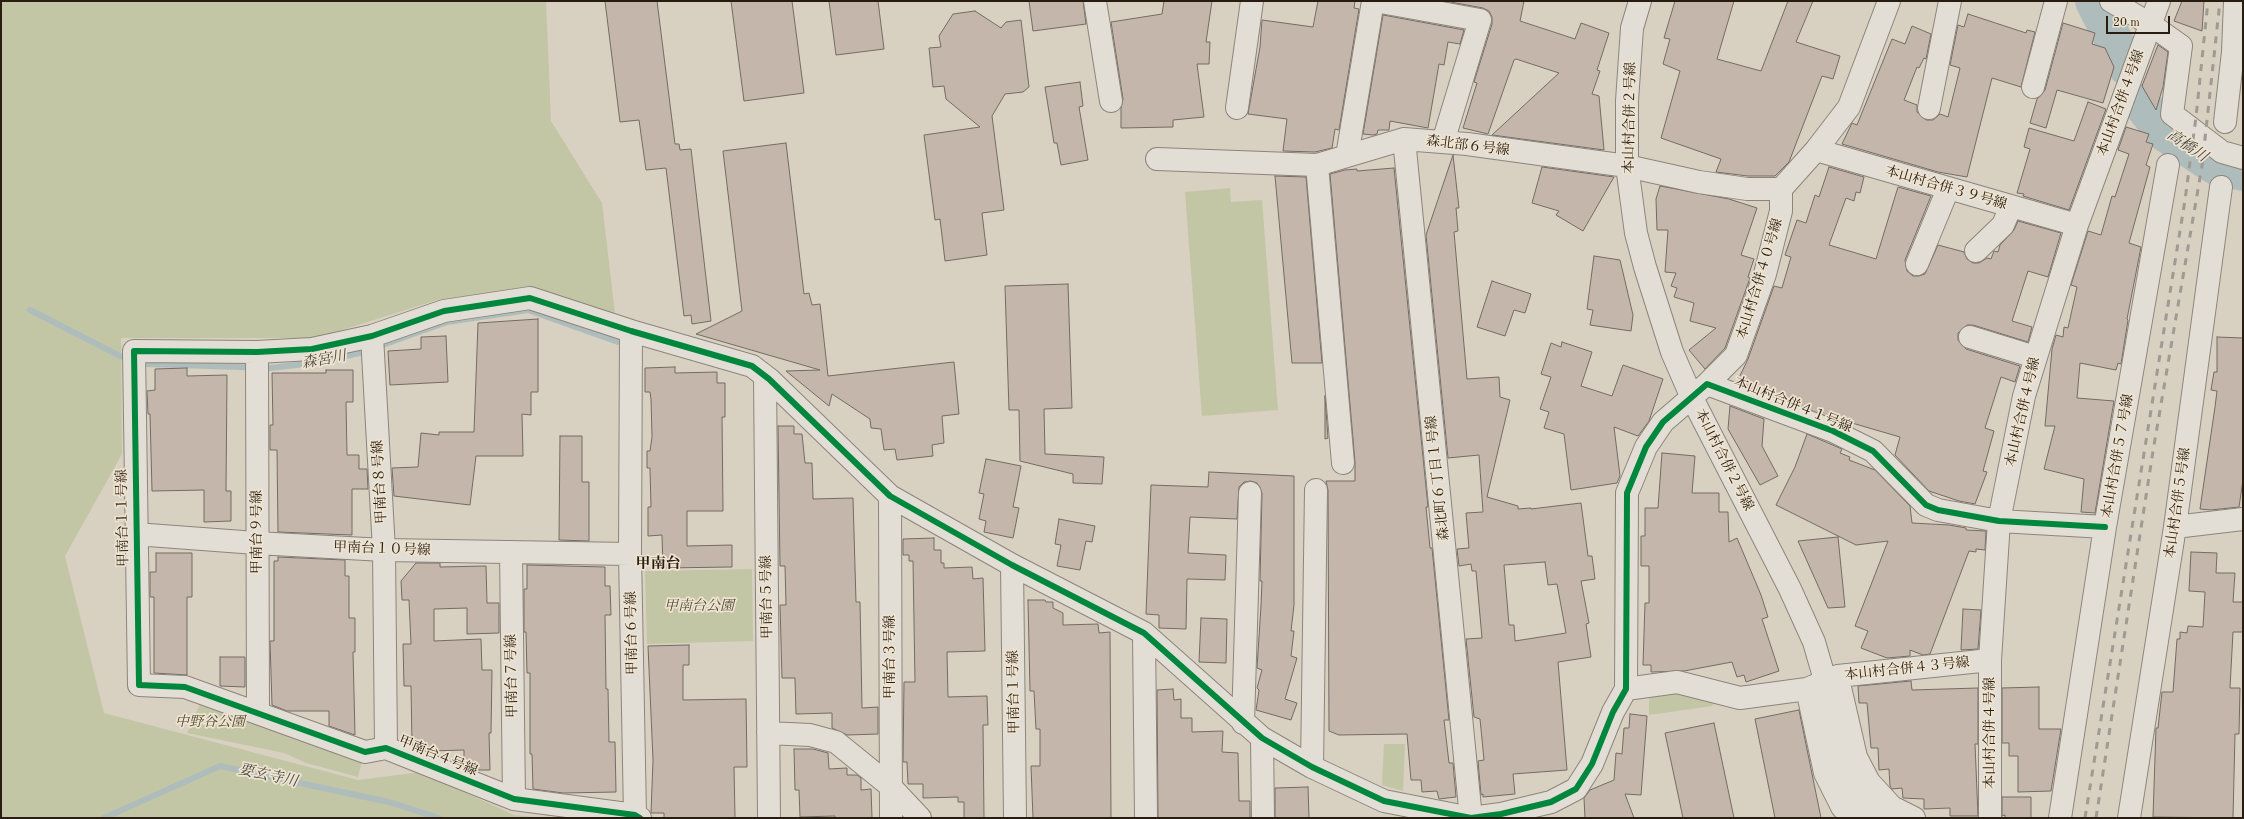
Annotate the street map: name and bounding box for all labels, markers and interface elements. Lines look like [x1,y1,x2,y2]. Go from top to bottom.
scale bar [2108,8,2172,34]
text: 20 m [2113,17,2140,29]
street label: 本山村合併４号線 [2094,48,2148,158]
street label: 本山村合併２号線 [1621,62,1639,174]
water label: 高橋川 [2163,126,2211,166]
street label: 森北部６号線 [1425,133,1511,159]
street label: 本山村合併３９号線 [1883,163,2009,213]
street label: 本山村合併４０号線 [1734,216,1786,342]
water label: 森宮川 [300,347,348,373]
street label: 本山村合併４号線 [2002,356,2044,468]
street label: 本山村合併４１号線 [1731,374,1855,436]
street label: 本山村合併５７号線 [2099,392,2137,520]
street label: 本山村合併２号線 [1691,406,1757,514]
street label: 森北町６丁目１号線 [1423,414,1453,542]
street label: 甲南台８号線 [369,440,391,524]
street label: 本山村合併５号線 [2162,446,2194,560]
street label: 甲南台１１号線 [114,469,132,567]
street label: 甲南台９号線 [249,490,265,574]
street label: 甲南台１０号線 [333,539,431,559]
district label: 甲南台 [636,555,680,573]
street label: 甲南台５号線 [758,555,776,639]
street label: 甲南台６号線 [623,591,641,675]
park label: 甲南台公園 [664,598,734,614]
street label: 甲南台３号線 [882,615,898,699]
street label: 甲南台７号線 [503,634,521,718]
street label: 甲南台１号線 [1005,650,1023,734]
street label: 本山村合併４３号線 [1843,654,1971,684]
street label: 本山村合併４号線 [1982,677,1998,789]
park label: 中野谷公園 [175,714,245,730]
street label: 甲南台４号線 [396,732,480,780]
water label: 要玄寺川 [237,761,299,791]

